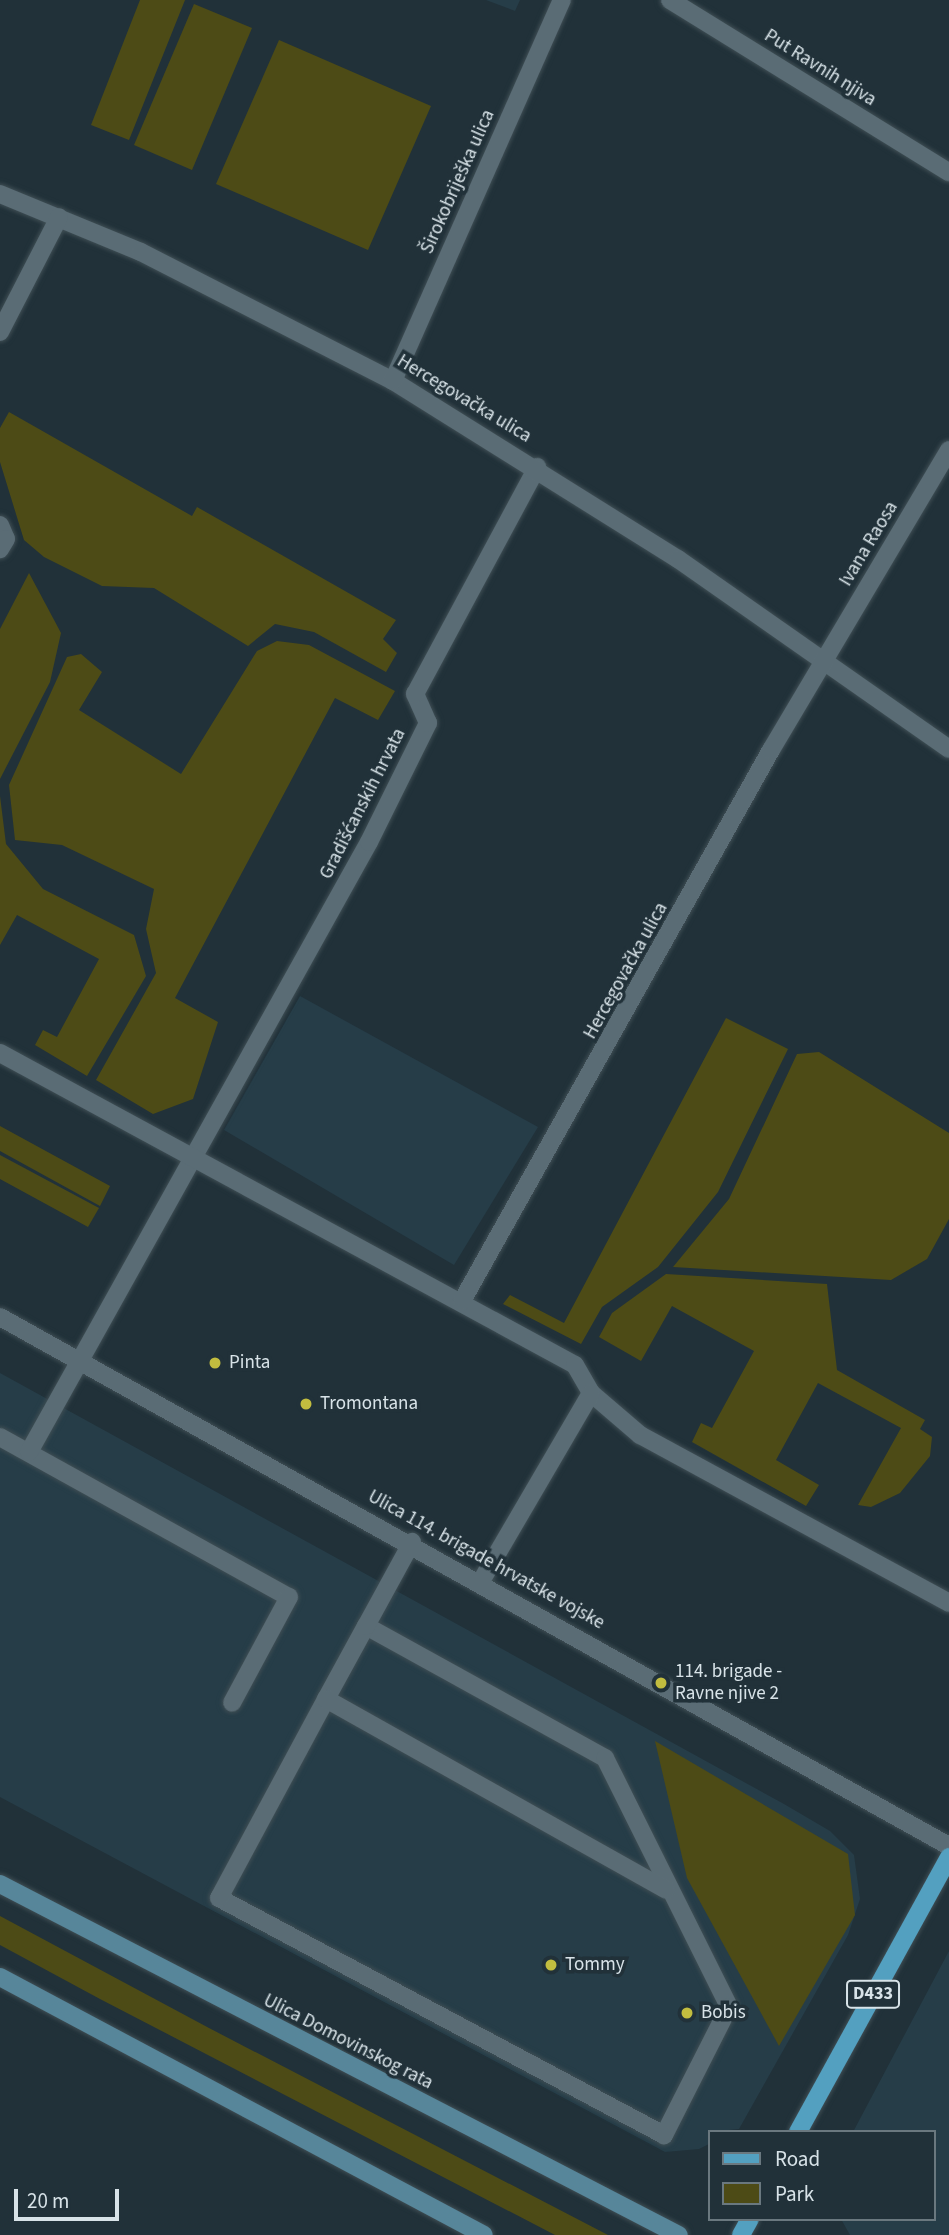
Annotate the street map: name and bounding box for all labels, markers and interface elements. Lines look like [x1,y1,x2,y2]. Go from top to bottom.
street label: Put Ravnih njiva [760,25,880,111]
street label: Širokobriješka ulica [416,106,500,258]
street label: Hercegovačka ulica [393,350,535,448]
street label: Ivana Raosa [835,497,903,591]
street label: Gradišćanskih hrvata [315,725,411,883]
street label: Hercegovačka ulica [579,899,673,1043]
place label: Pinta [229,1352,270,1374]
marker: Pinta [207,1355,223,1371]
place label: Tromontana [320,1393,418,1415]
marker: Tromontana [298,1396,314,1412]
street label: Ulica 114. brigade hrvatske vojske [364,1485,608,1635]
place label: 114. brigade - Ravne njive 2 [675,1661,782,1705]
marker: 114. brigade - Ravne njive 2 [653,1675,669,1691]
place label: Tommy [565,1954,625,1976]
marker: Tommy [543,1957,559,1973]
road number: D433 [845,1980,901,2008]
street label: Ulica Domovinskog rata [259,1989,437,2095]
place label: Bobis [701,2002,746,2024]
marker: Bobis [679,2005,695,2021]
legend [708,2130,935,2221]
text: Road [775,2144,820,2174]
scale bar [18,2176,122,2220]
text: Park [775,2179,814,2209]
text: 20 m [27,2186,69,2216]

